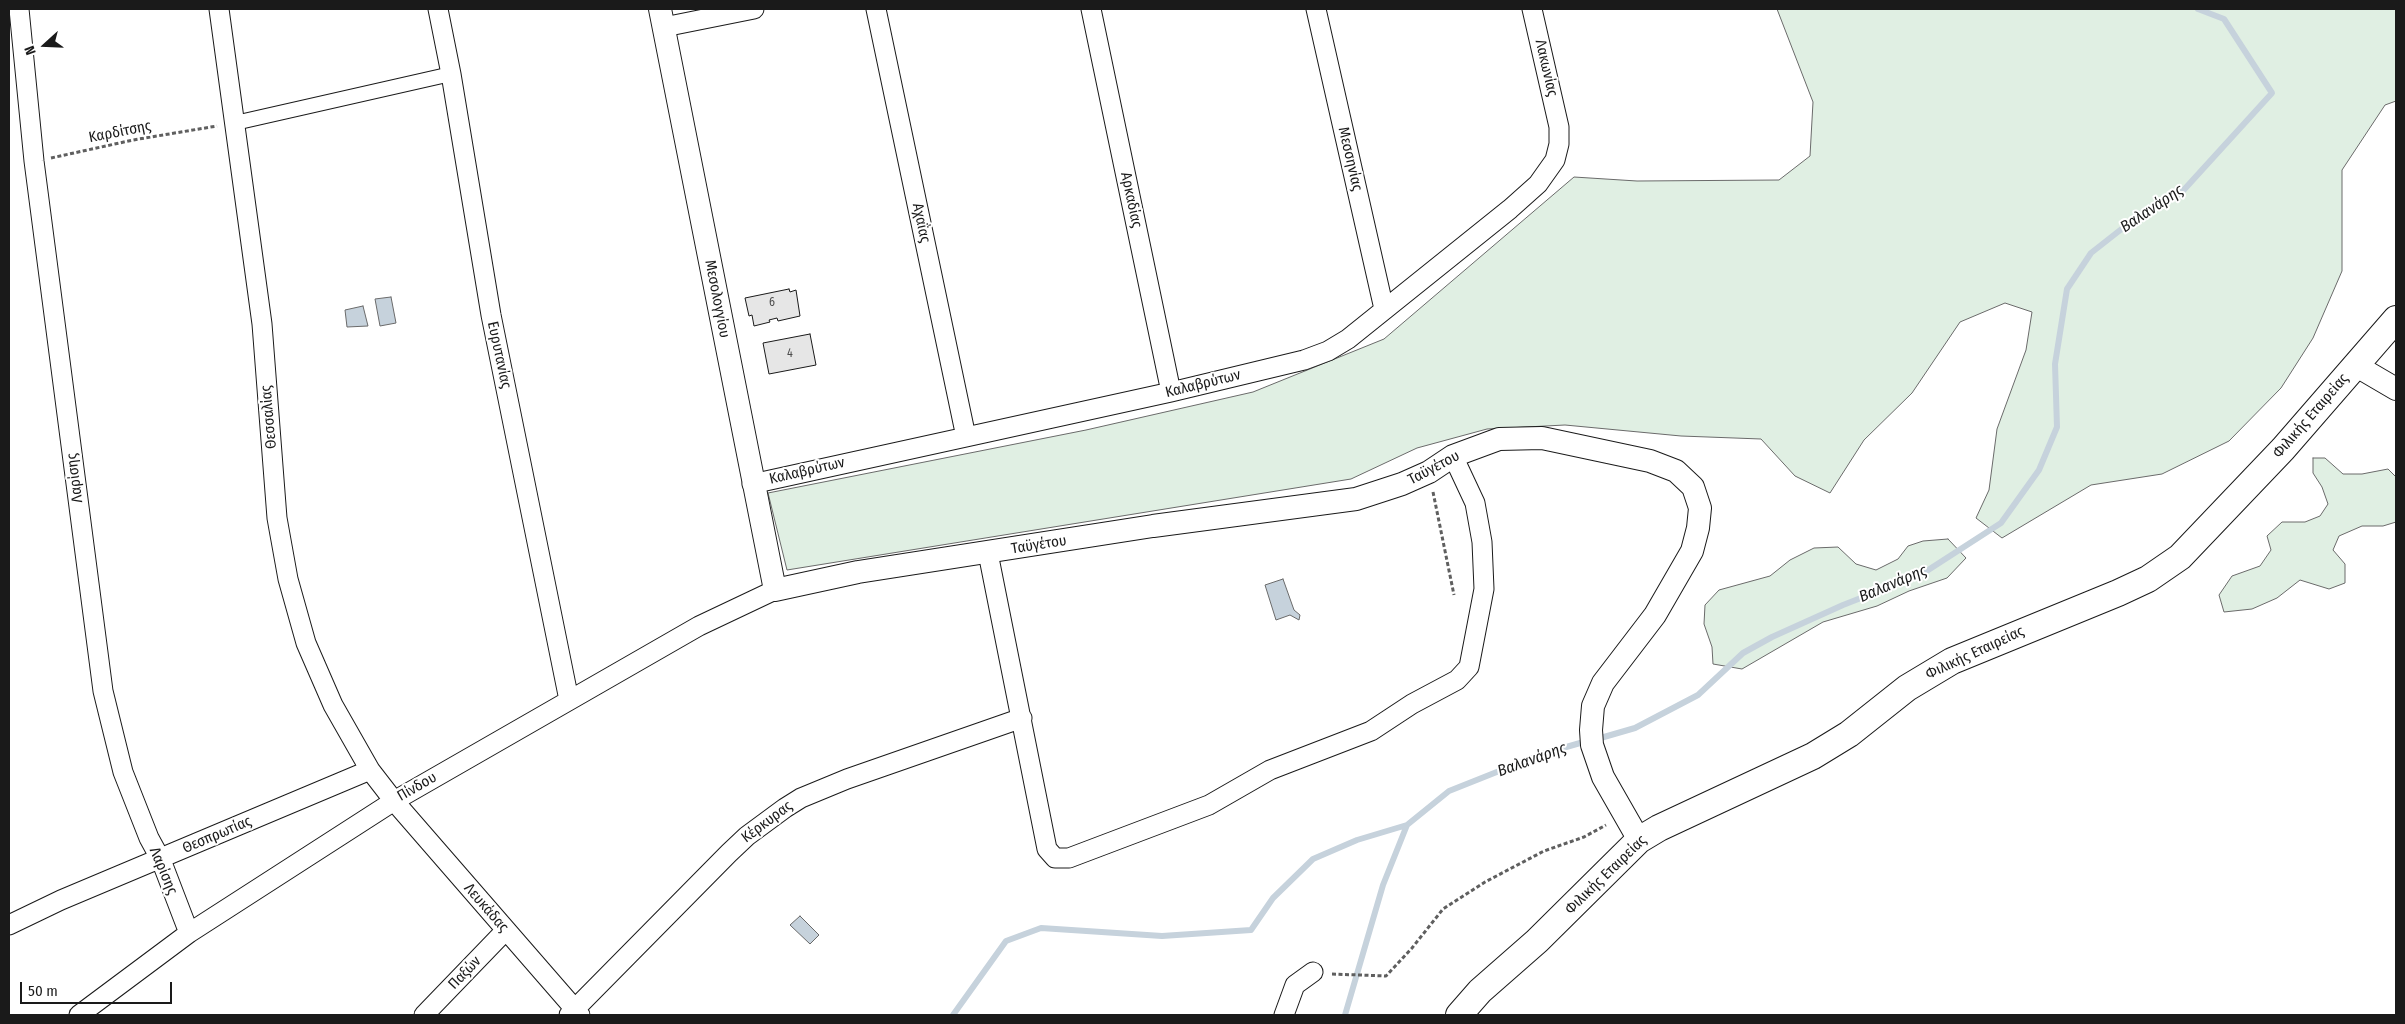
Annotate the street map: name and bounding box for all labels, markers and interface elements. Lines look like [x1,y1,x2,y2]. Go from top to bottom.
north arrow [20,20,70,70]
street label: Λακωνίας [1531,38,1561,98]
text: N [21,43,40,57]
street label: Καρδίτσης [87,117,153,147]
street label: Μεσσηνίας [1334,125,1366,193]
street label: Αρκαδίας [1116,171,1146,229]
water label: Βαλανάρης [2117,181,2187,237]
street label: Αχαΐας [908,202,934,244]
street label: Μεσολογγίου [701,258,733,340]
house number: 6 [769,296,775,310]
street label: Ευρυτανίας [483,320,515,390]
house number: 4 [787,347,793,361]
street label: Καλαβρύτων [1164,366,1242,402]
street label: Φιλικής Εταιρείας [2269,370,2353,462]
street label: Θεσσαλίας [257,384,281,450]
street label: Ταϋγέτου [1405,447,1463,489]
street label: Λαρίσης [63,452,87,504]
street label: Καλαβρύτων [768,454,846,488]
street label: Ταϋγέτου [1010,532,1068,558]
water label: Βαλανάρης [1856,561,1930,607]
street label: Φιλικής Εταιρείας [1923,622,2027,684]
water label: Βαλανάρης [1495,739,1569,781]
street label: Πίνδου [394,769,440,805]
street label: Κέρκυρας [738,797,796,847]
street label: Θεσπρωτίας [180,812,254,858]
street label: Φιλικής Εταιρείας [1562,832,1650,918]
street label: Λαρίσης [145,845,181,897]
street label: Λευκάδας [460,880,512,936]
street label: Παξών [445,953,485,993]
scale bar [22,972,175,1004]
text: 50 m [28,982,58,1000]

